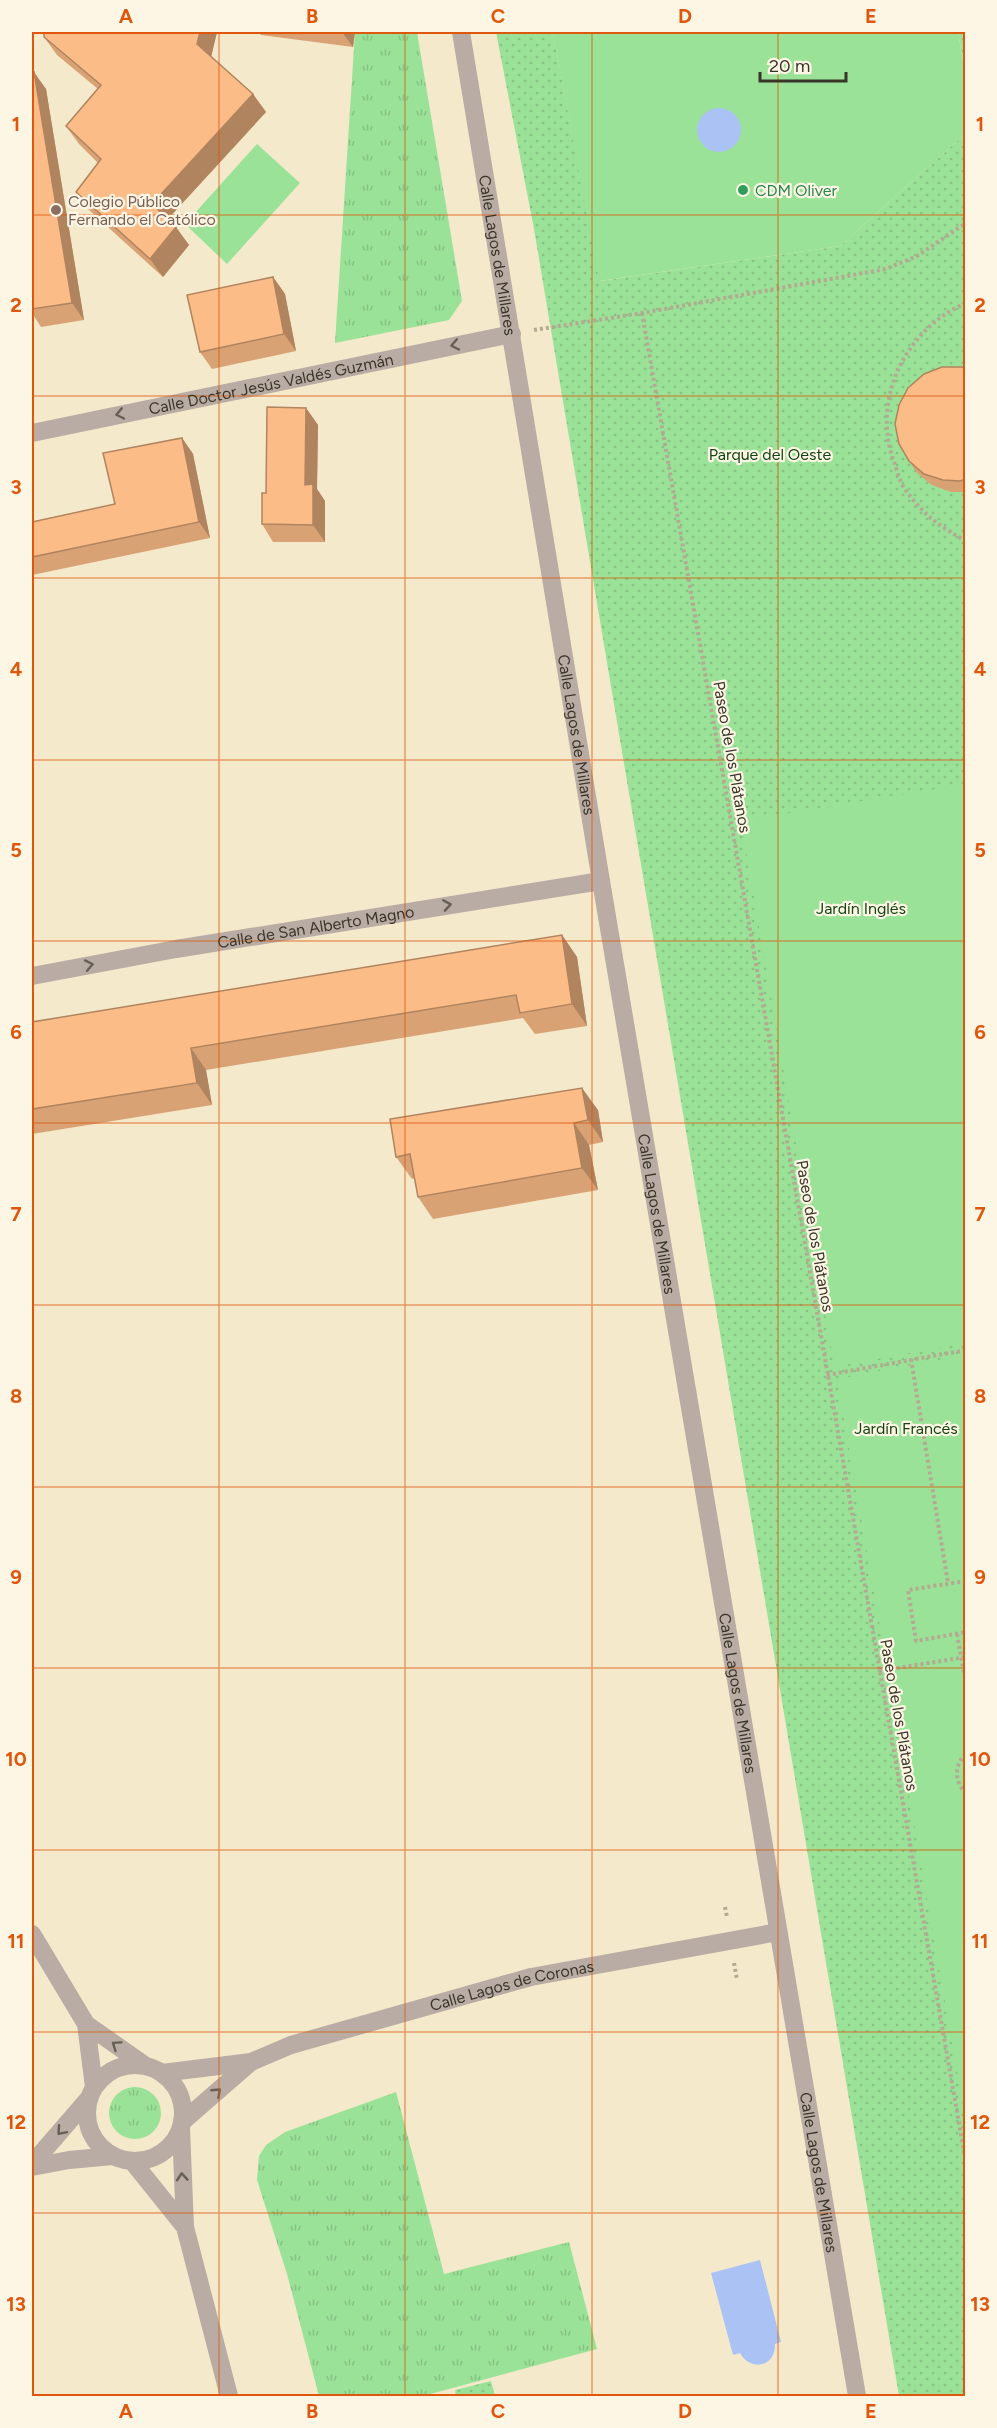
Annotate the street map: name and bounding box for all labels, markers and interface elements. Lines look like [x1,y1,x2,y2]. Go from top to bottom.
text: A [119,4,134,28]
text: B [306,4,318,28]
text: C [491,4,505,28]
text: D [678,4,692,28]
text: E [865,4,877,28]
scale bar [760,45,846,83]
text: 20 m [769,55,810,77]
text: 1 [12,112,20,136]
text: 1 [976,112,984,136]
street label: Calle Lagos de Millares [475,173,520,337]
place label: CDM Oliver [755,181,838,200]
marker: CDM Oliver [736,183,750,197]
place label: Colegio Público Fernando el Católico [68,192,216,229]
marker: Colegio Público Fernando el Católico [49,203,63,217]
text: 2 [10,293,22,317]
text: 2 [974,293,986,317]
one-way arrow [450,338,460,351]
street label: Calle Doctor Jesús Valdés Guzmán [147,349,395,418]
one-way arrow [115,407,125,420]
park label: Parque del Oeste [709,445,831,464]
text: 3 [10,475,22,499]
text: 3 [974,475,986,499]
street label: Calle Lagos de Millares [554,653,599,816]
text: 4 [10,657,23,681]
text: 4 [974,657,987,681]
street label: Paseo de los Plátanos [709,680,755,834]
text: 5 [10,838,22,862]
text: 5 [974,838,986,862]
park label: Jardín Inglés [816,899,906,918]
one-way arrow [442,900,452,912]
street label: Calle de San Alberto Magno [216,902,415,952]
one-way arrow [84,959,94,972]
text: 6 [10,1020,22,1044]
text: 6 [974,1020,986,1044]
street label: Calle Lagos de Millares [634,1132,680,1295]
street label: Paseo de los Plátanos [792,1159,838,1313]
text: 7 [10,1202,22,1226]
text: 7 [974,1202,986,1226]
text: 8 [10,1384,22,1408]
text: 8 [974,1384,986,1408]
park label: Jardín Francés [854,1419,958,1438]
text: 9 [10,1565,22,1589]
text: 9 [974,1565,986,1589]
street label: Calle Lagos de Millares [715,1611,761,1775]
street label: Paseo de los Plátanos [876,1638,922,1792]
text: 10 [5,1747,27,1771]
text: 10 [969,1747,991,1771]
text: 11 [8,1929,24,1953]
text: 11 [972,1929,988,1953]
street label: Calle Lagos de Coronas [428,1956,595,2015]
one-way arrow [112,2041,123,2052]
one-way arrow [210,2089,221,2100]
street label: Calle Lagos de Millares [796,2091,842,2254]
text: 12 [6,2110,26,2134]
text: 12 [970,2110,990,2134]
one-way arrow [57,2124,68,2135]
one-way arrow [176,2172,189,2181]
text: 13 [6,2292,26,2316]
text: 13 [970,2292,990,2316]
text: A [119,2399,134,2423]
text: B [306,2399,318,2423]
text: C [491,2399,505,2423]
text: D [678,2399,692,2423]
text: E [865,2399,877,2423]

